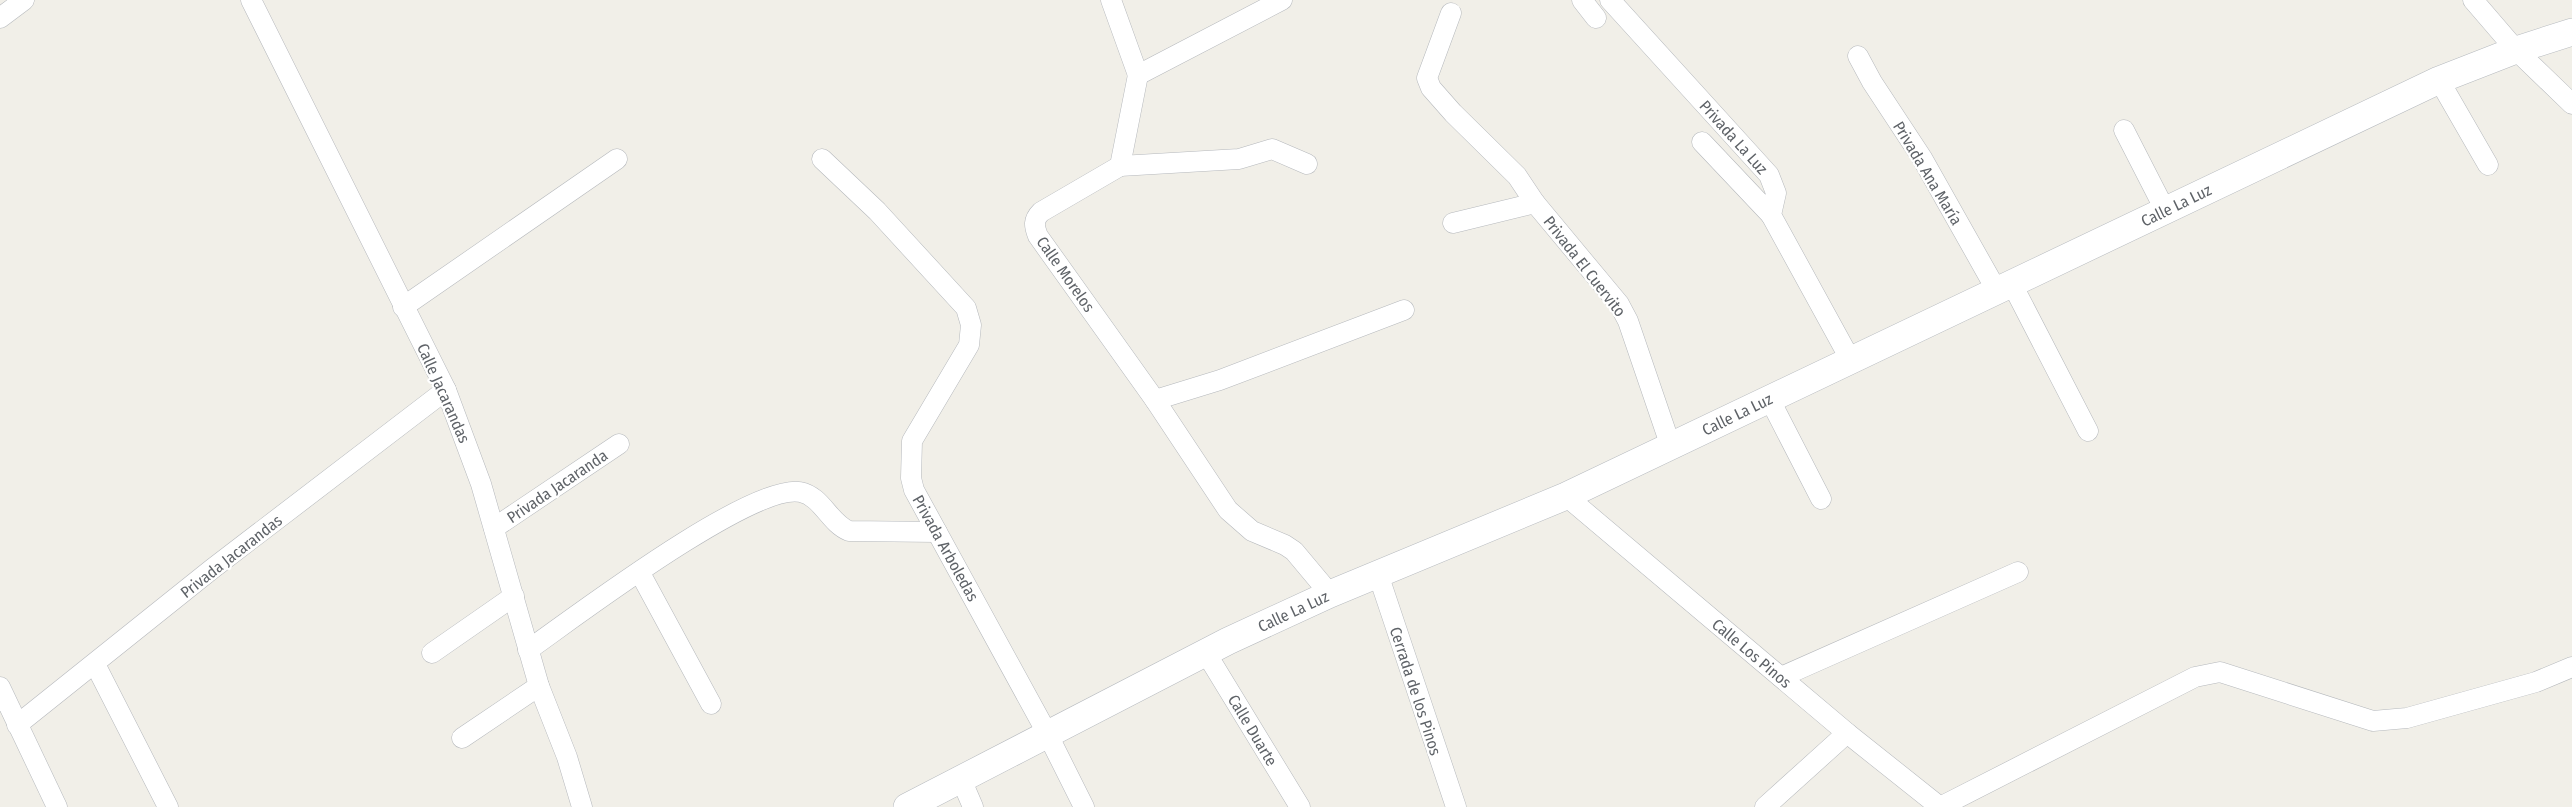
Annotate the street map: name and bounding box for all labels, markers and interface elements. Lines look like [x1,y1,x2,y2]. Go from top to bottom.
street label: Privada La Luz [1696,97,1772,178]
street label: Privada Ana María [1889,118,1966,229]
street label: Calle La Luz [2138,180,2214,231]
street label: Privada El Cuervito [1539,212,1630,320]
street label: Calle Morelos [1033,233,1099,316]
street label: Calle Jacarandas [413,341,474,446]
street label: Calle La Luz [1699,389,1775,440]
street label: Privada Jacaranda [503,446,611,527]
street label: Privada Arboledas [908,492,983,605]
street label: Privada Jacarandas [177,511,286,602]
street label: Calle La Luz [1255,587,1332,636]
street label: Calle Los Pinos [1708,615,1795,692]
street label: Cerrada de los Pinos [1386,625,1445,758]
street label: Calle Duarte [1224,691,1281,769]

